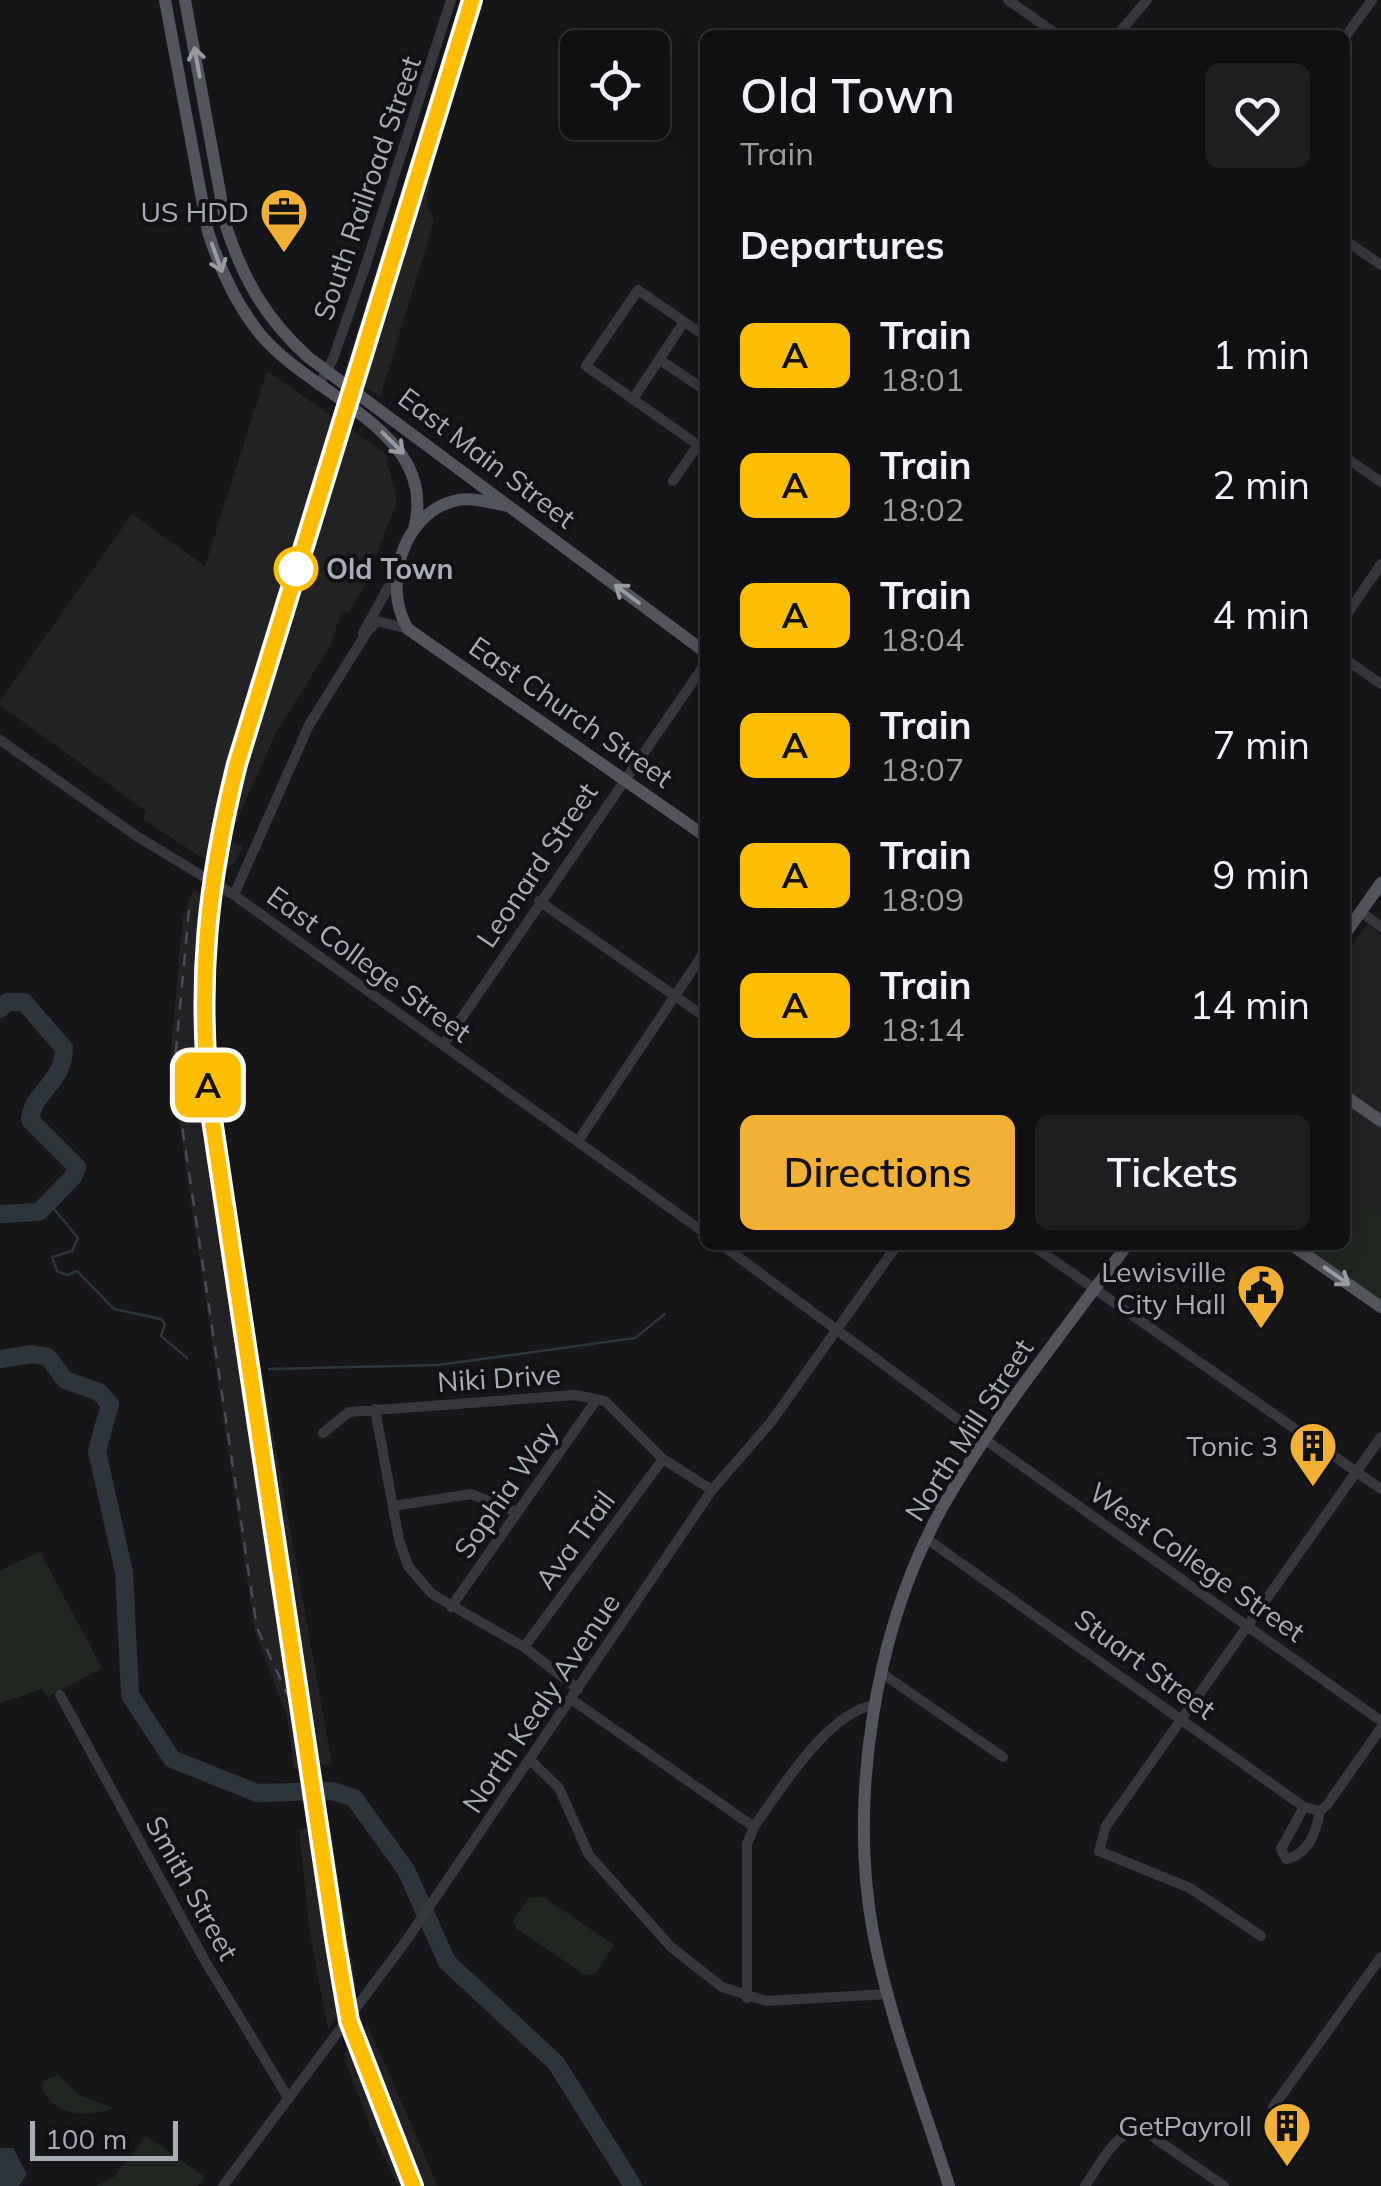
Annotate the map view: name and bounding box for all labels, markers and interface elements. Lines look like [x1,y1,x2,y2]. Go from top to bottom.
map controls [560,30,670,140]
button: locate [560,30,670,140]
one-way arrow [186,47,205,79]
street label: South Railroad Street [305,51,428,324]
button: heart [1205,63,1310,168]
text: Old Town [740,65,955,125]
text: Train [740,133,814,173]
office icon: US HDD [258,186,310,254]
place label: US HDD [141,194,249,229]
text: Departures [740,221,944,269]
one-way arrow [209,241,227,272]
text: Train [880,311,972,359]
text: 1 min [1213,331,1310,379]
text: A [782,333,808,377]
text: 18:01 [880,359,964,399]
street label: East Main Street [392,380,583,536]
one-way arrow [381,431,405,455]
text: Train [880,441,972,489]
text: 2 min [1213,461,1310,509]
text: A [782,463,808,507]
text: 18:02 [880,489,964,529]
marker: Old Town [275,548,317,590]
place label: Old Town [326,551,453,586]
text: Train [880,571,972,619]
one-way arrow [614,583,641,604]
text: 4 min [1213,591,1310,639]
text: A [782,593,808,637]
text: 18:04 [880,619,964,659]
street label: East Church Street [463,628,680,795]
text: Train [880,701,972,749]
text: 7 min [1213,721,1310,769]
text: A [782,723,808,767]
text: 18:07 [880,749,964,789]
street label: Leonard Street [469,776,605,954]
text: Train [880,831,972,879]
text: 9 min [1213,851,1310,899]
text: A [782,853,808,897]
street label: East College Street [261,878,478,1049]
text: 18:09 [880,879,964,919]
text: Train [880,961,972,1009]
text: 14 min [1190,981,1310,1029]
text: A [782,983,808,1027]
text: 18:14 [880,1009,964,1049]
line badge: A [176,1052,240,1118]
text: A [195,1063,221,1107]
button: Directions [740,1115,1015,1230]
button: Tickets [1035,1115,1310,1230]
place label: Lewisville City Hall [1101,1254,1226,1321]
public building icon: Lewisville City Hall [1235,1262,1287,1330]
one-way arrow [1322,1265,1350,1286]
street label: North Mill Street [897,1332,1041,1527]
street label: Niki Drive [436,1356,562,1399]
street label: Sophia Way [446,1415,565,1565]
building icon: Tonic 3 [1287,1420,1339,1488]
place label: Tonic 3 [1186,1428,1278,1463]
street label: West College Street [1083,1474,1312,1649]
street label: Ava Trail [527,1484,622,1596]
street label: North Kealy Avenue [454,1586,627,1819]
street label: Stuart Street [1068,1601,1223,1727]
street label: Smith Street [138,1809,247,1966]
building icon: GetPayroll [1261,2100,1313,2168]
place label: GetPayroll [1118,2108,1252,2143]
scale bar [30,2116,178,2160]
text: 100 m [45,2121,127,2156]

